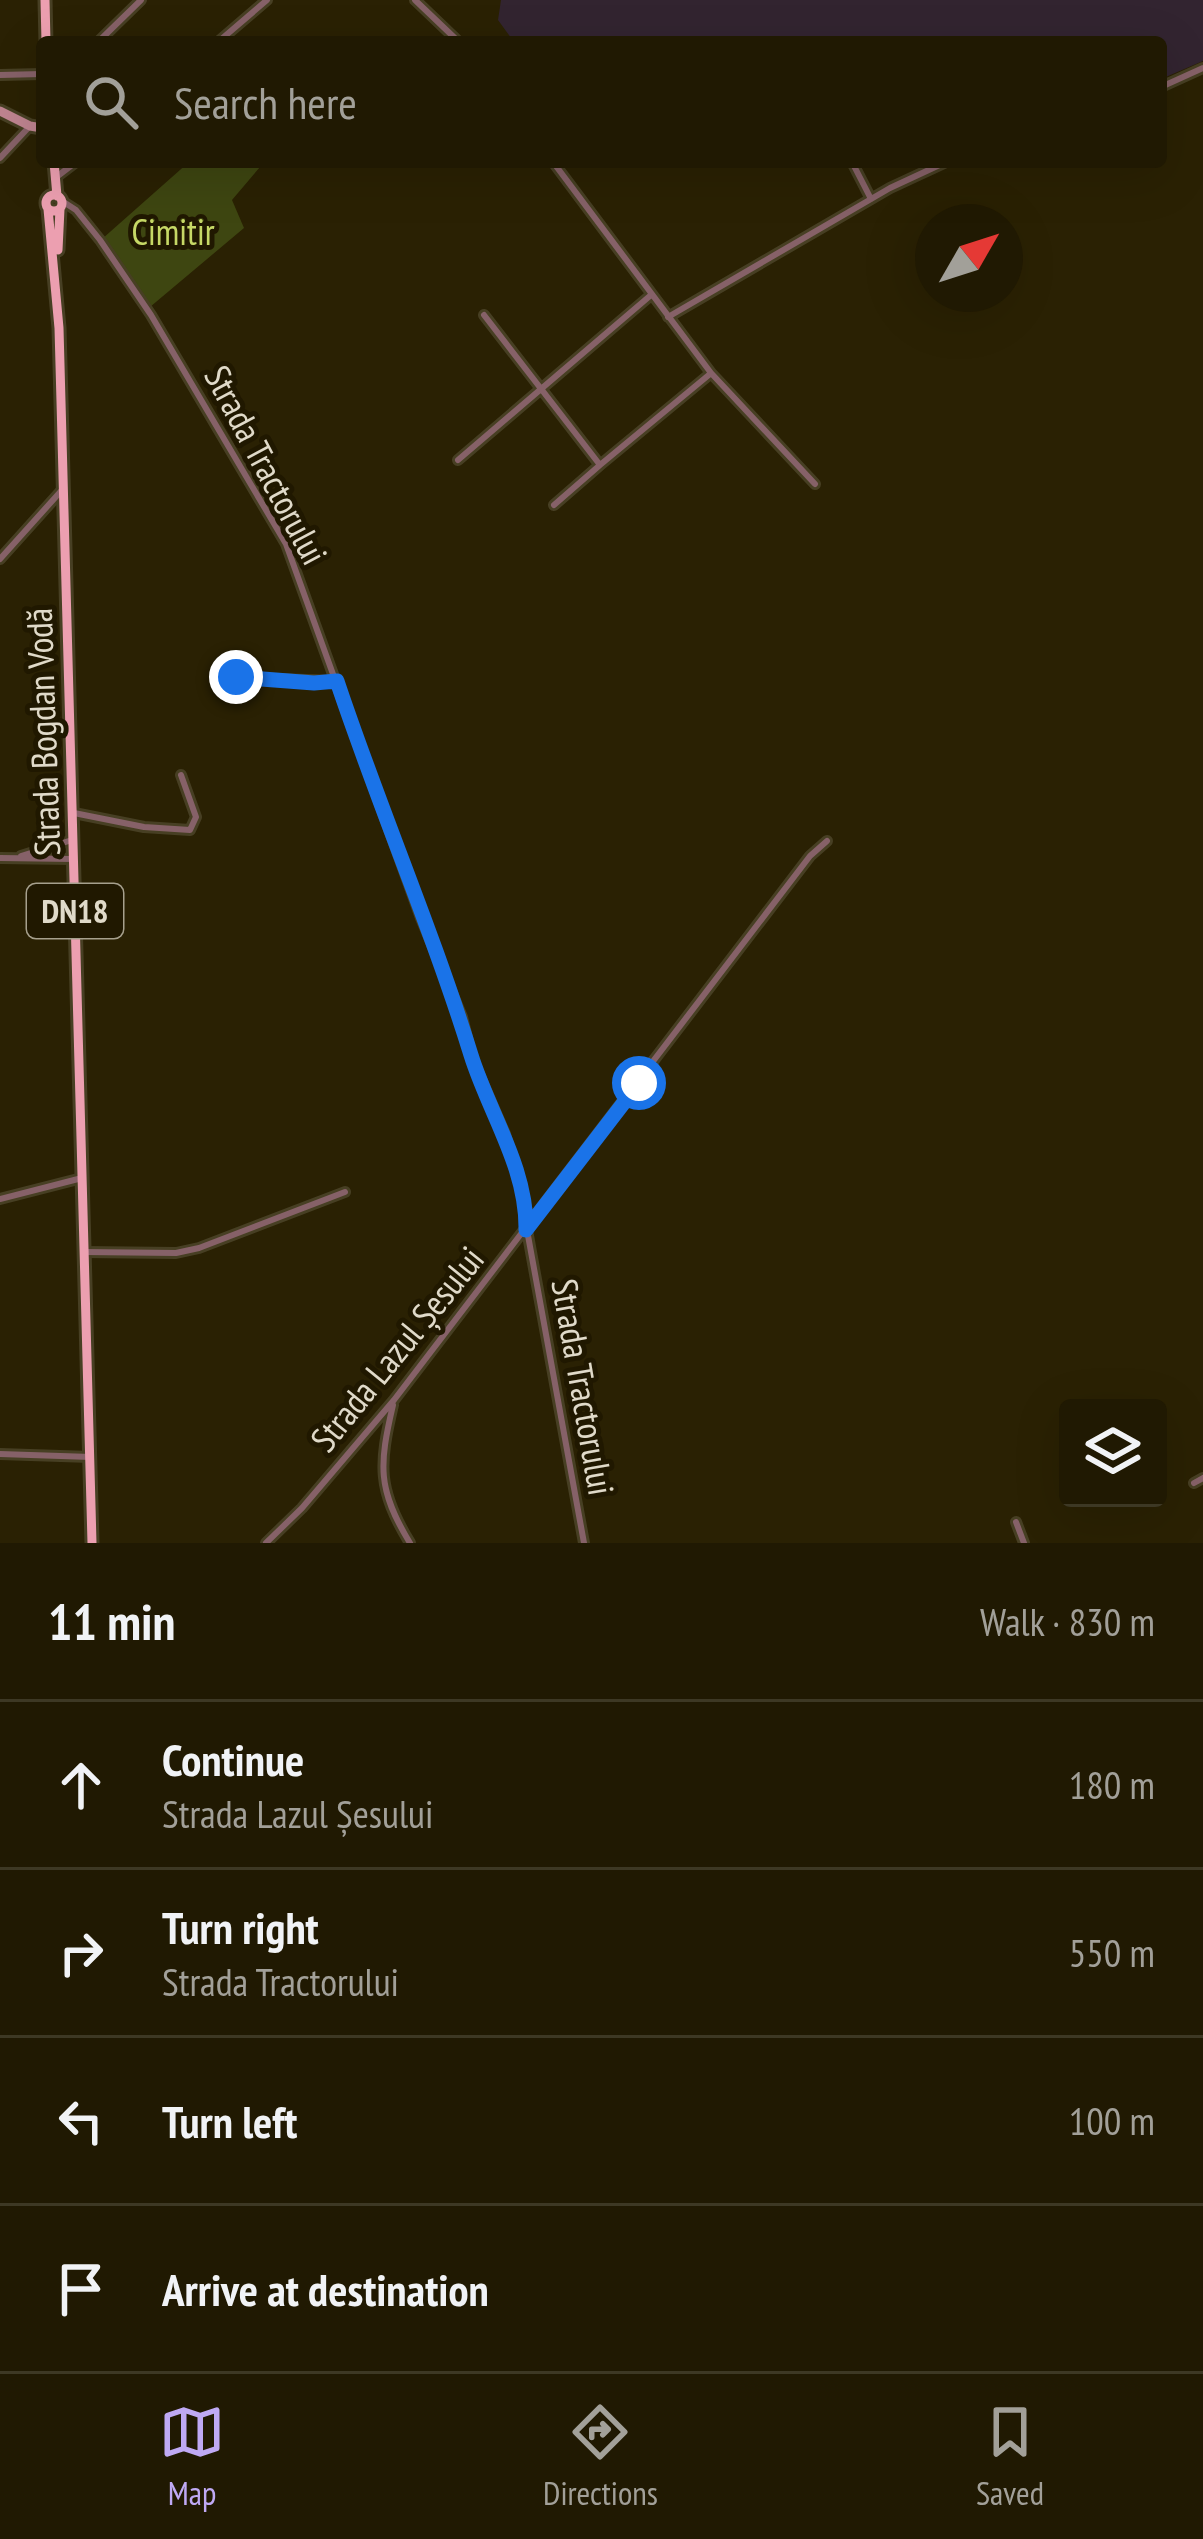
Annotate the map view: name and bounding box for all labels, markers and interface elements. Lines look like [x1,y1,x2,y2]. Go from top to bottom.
search box [36,36,1167,168]
icon: search [78,69,144,135]
text: Search here [174,73,357,131]
north arrow [915,204,1023,312]
park label: Cimitir [131,208,215,255]
street label: Strada Tractorului [194,357,339,572]
street label: Strada Bogdan Vodă [15,607,70,857]
route end [209,650,263,704]
road number: DN18 [27,884,123,938]
route start [612,1056,666,1110]
street label: Strada Lazul Șesului [300,1237,494,1461]
street label: Strada Tractorului [541,1275,626,1499]
map controls [1059,1399,1167,1507]
button: layers [1059,1399,1167,1507]
text: 11 min [48,1588,175,1654]
text: Walk · 830 m [980,1596,1155,1647]
text: Continue [162,1730,304,1788]
icon: ahead [48,1752,114,1818]
text: 180 m [1069,1759,1155,1810]
text: Strada Lazul Șesului [162,1788,433,1839]
text: Turn right [162,1898,319,1956]
icon: right [48,1920,114,1986]
text: 550 m [1069,1927,1155,1978]
text: Strada Tractorului [162,1956,399,2007]
icon: left [48,2088,114,2154]
text: Turn left [162,2092,297,2150]
text: 100 m [1069,2095,1155,2146]
icon: arrive [48,2256,114,2322]
text: Arrive at destination [162,2260,489,2318]
tab: Map [159,2399,225,2514]
tab: Directions [543,2399,658,2514]
tab: Saved [976,2399,1044,2514]

